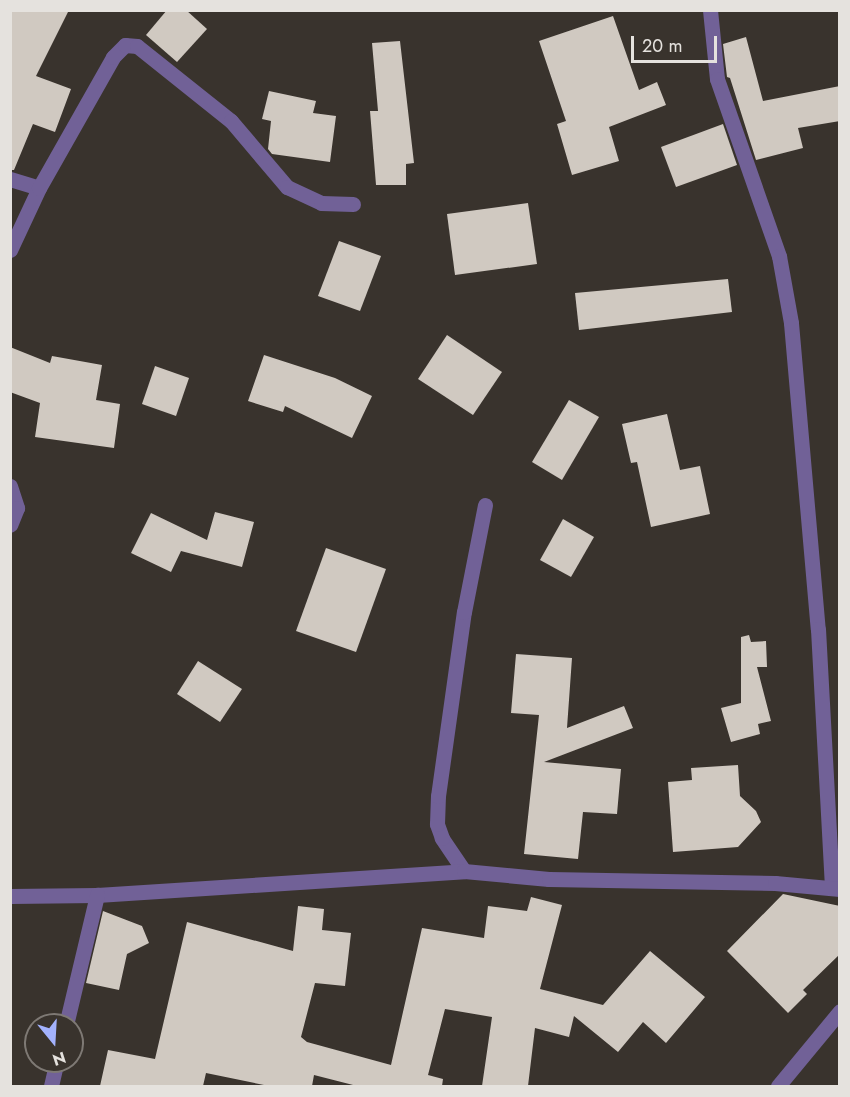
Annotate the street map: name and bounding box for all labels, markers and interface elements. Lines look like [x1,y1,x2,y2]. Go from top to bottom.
scale bar [634,24,720,62]
text: 20 m [642,33,682,59]
north arrow [24,1013,84,1073]
text: N [49,1046,69,1072]

